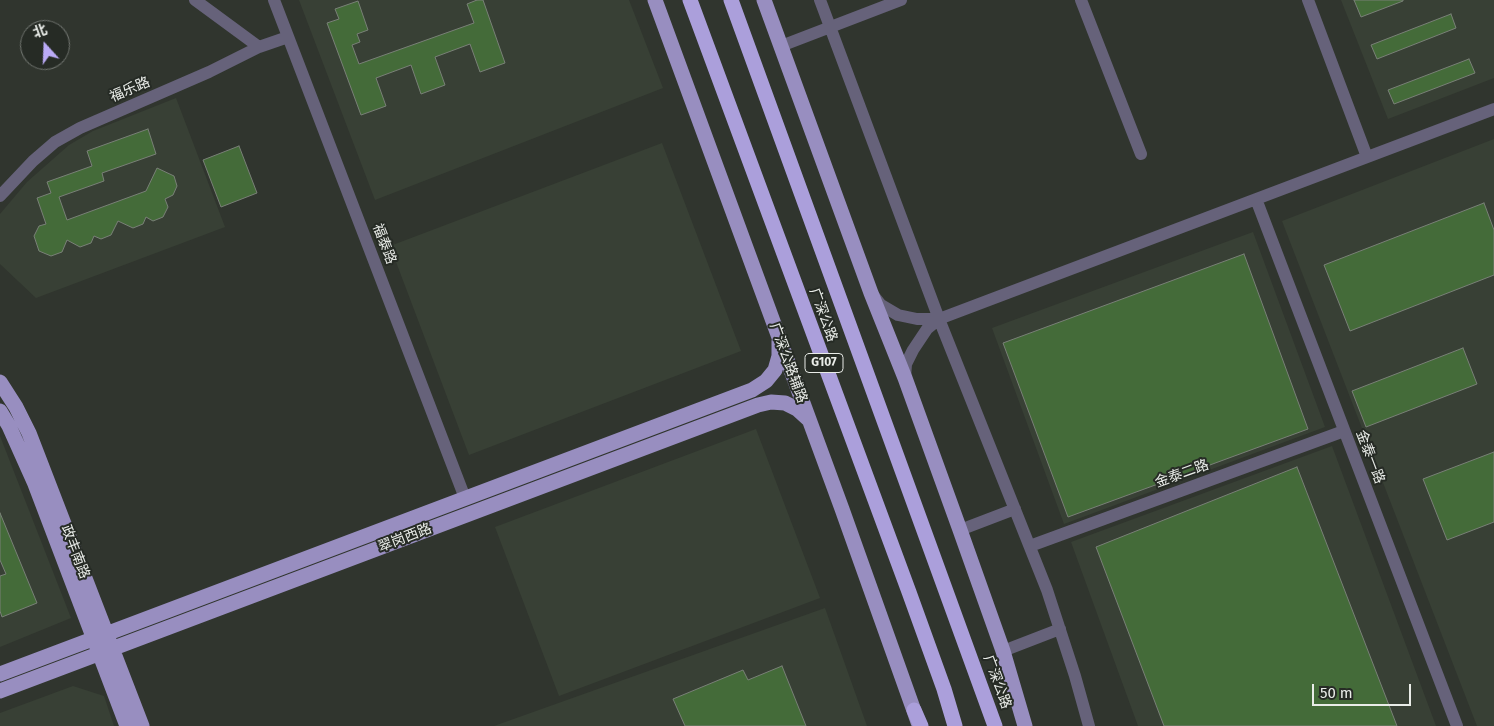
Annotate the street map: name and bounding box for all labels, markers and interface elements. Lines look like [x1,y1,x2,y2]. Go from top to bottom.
north arrow [20,20,70,70]
text: 北 [31,21,50,42]
street label: 福乐路 [107,74,153,106]
street label: 福泰路 [369,221,399,267]
street label: 广深公路 [806,286,840,344]
street label: 广深公路辅路 [766,321,810,405]
road number: G107 [805,353,843,372]
street label: 金泰一路 [1352,428,1388,486]
street label: 金泰二路 [1153,457,1211,491]
street label: 翠岗西路 [376,520,434,556]
street label: 政丰南路 [57,523,93,581]
street label: 广深公路 [980,653,1014,711]
scale bar [1314,674,1413,706]
text: 50 m [1320,684,1353,702]

